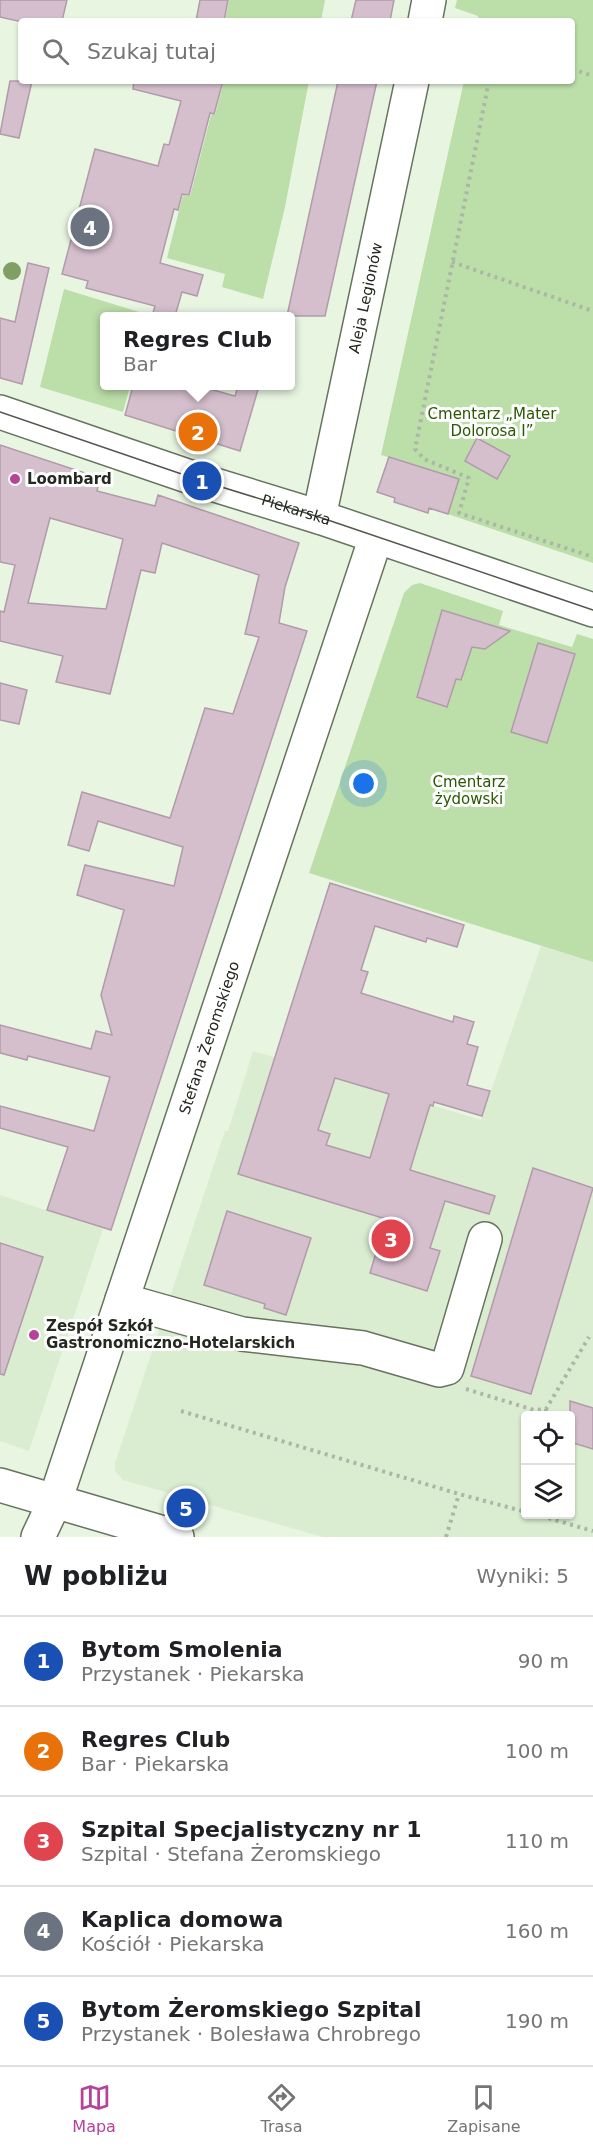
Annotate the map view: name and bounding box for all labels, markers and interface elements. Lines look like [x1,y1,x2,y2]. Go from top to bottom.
search box [18,18,575,84]
icon: search [39,35,72,68]
text: Szukaj tutaj [87,39,216,64]
pin: 4 [70,204,110,250]
street label: Aleja Legionów [345,241,386,355]
popup [100,312,295,390]
text: Regres Club [123,327,272,352]
text: Bar [123,352,157,376]
park label: Cmentarz „Mater Dolorosa I” [428,405,557,440]
pin: 2 [178,410,218,454]
pin: 1 [182,458,222,504]
place label: Loombard [27,470,112,488]
marker: Loombard [8,472,22,486]
street label: Piekarska [259,491,333,529]
your location [349,769,378,798]
park label: Cmentarz żydowski [433,773,506,808]
street label: Stefana Żeromskiego [175,959,243,1117]
pin: 3 [372,1216,410,1262]
place label: Zespół Szkół Gastronomiczno-Hotelarskich [46,1317,295,1352]
marker: Zespół Szkół Gastronomiczno-Hotelarskich [27,1328,41,1342]
map controls [521,1411,575,1519]
button: locate [521,1411,575,1465]
button: layers [521,1465,575,1519]
pin: 5 [166,1486,206,1530]
text: W pobliżu [24,1561,168,1591]
text: Wyniki: 5 [477,1564,569,1588]
text: Bytom Smolenia [81,1637,283,1662]
text: 1 [37,1649,50,1673]
text: 90 m [518,1649,569,1673]
text: Przystanek · Piekarska [81,1662,305,1686]
text: Regres Club [81,1727,230,1752]
text: 2 [37,1739,50,1763]
text: 100 m [505,1739,569,1763]
text: Bar · Piekarska [81,1752,229,1776]
text: Szpital Specjalistyczny nr 1 [81,1817,421,1842]
text: 3 [37,1829,50,1853]
text: 110 m [505,1829,569,1853]
text: Szpital · Stefana Żeromskiego [81,1842,381,1866]
text: Kaplica domowa [81,1907,283,1932]
text: 4 [37,1919,50,1943]
text: 160 m [505,1919,569,1943]
text: Kościół · Piekarska [81,1932,264,1956]
text: Bytom Żeromskiego Szpital [81,1997,422,2022]
text: 5 [37,2009,50,2033]
text: 190 m [505,2009,569,2033]
text: Przystanek · Bolesława Chrobrego [81,2022,421,2046]
tab: Mapa [72,2081,116,2136]
tab: Trasa [261,2081,303,2136]
tab: Zapisane [447,2081,521,2136]

